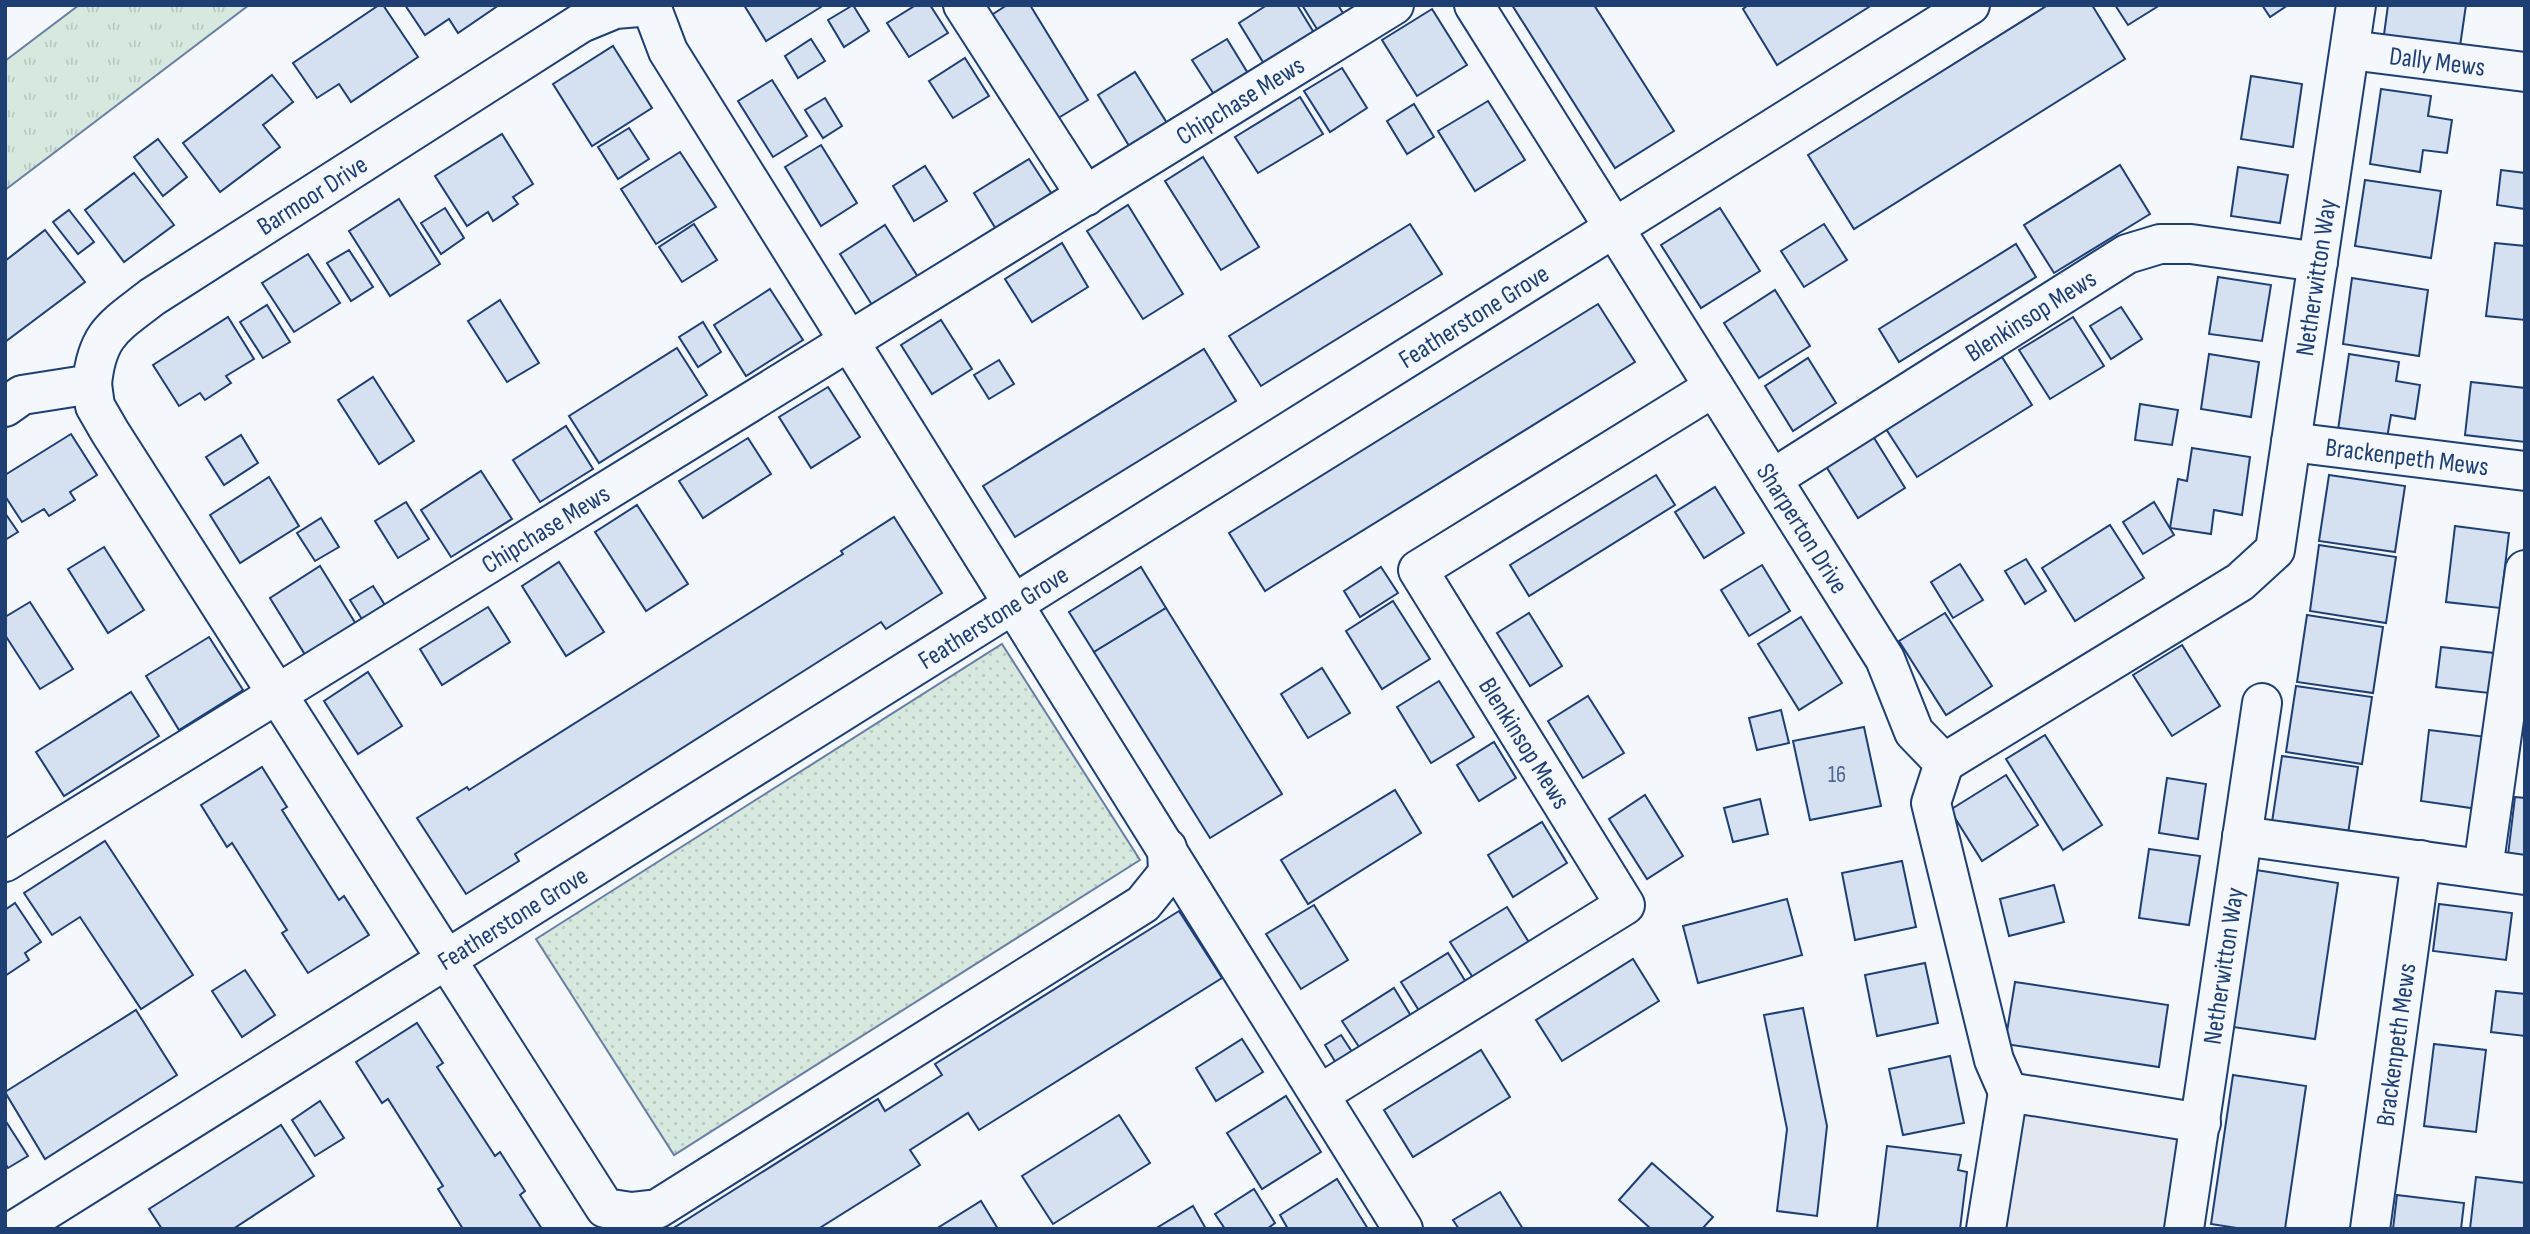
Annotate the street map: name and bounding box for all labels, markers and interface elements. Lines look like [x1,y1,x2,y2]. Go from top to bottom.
street label: Dally Mews [2387,41,2487,84]
street label: Chipchase Mews [1171,50,1310,153]
street label: Barmoor Drive [252,150,374,243]
street label: Netherwitton Way [2290,197,2344,358]
street label: Featherstone Grove [1394,259,1555,376]
street label: Blenkinsop Mews [1960,264,2102,369]
street label: Brackenpeth Mews [2323,432,2490,483]
street label: Sharperton Drive [1749,458,1854,600]
street label: Chipchase Mews [477,479,616,581]
street label: Featherstone Grove [913,560,1075,677]
street label: Blenkinsop Mews [1471,673,1576,815]
house number: 16 [1828,761,1846,789]
street label: Featherstone Grove [433,861,594,978]
street label: Netherwitton Way [2198,886,2251,1047]
street label: Brackenpeth Mews [2370,961,2424,1128]

